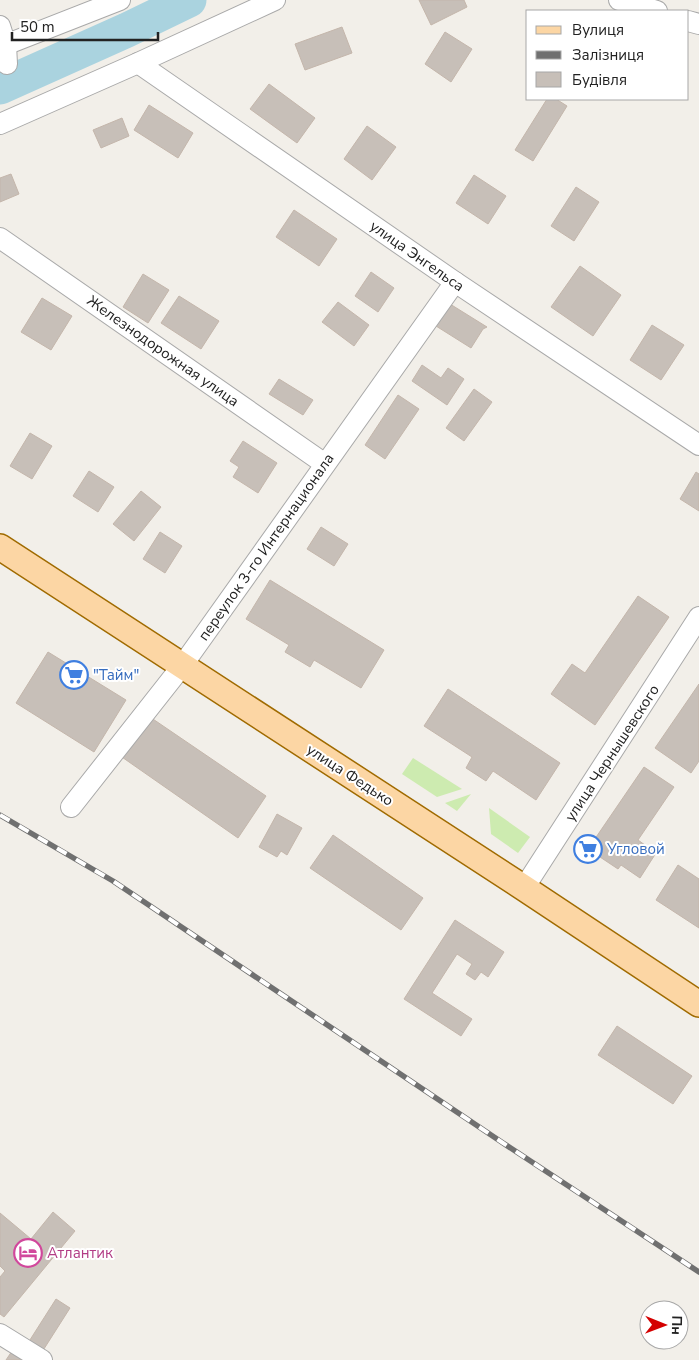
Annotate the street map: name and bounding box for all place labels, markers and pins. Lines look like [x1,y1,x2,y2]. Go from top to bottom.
supermarket icon: "Тайм" [59,660,89,690]
place label: "Тайм" [93,665,139,685]
supermarket icon: Угловой [573,834,603,864]
place label: Угловой [606,839,665,859]
hotel icon: Атлантик [13,1238,43,1268]
place label: Атлантик [47,1243,113,1263]

